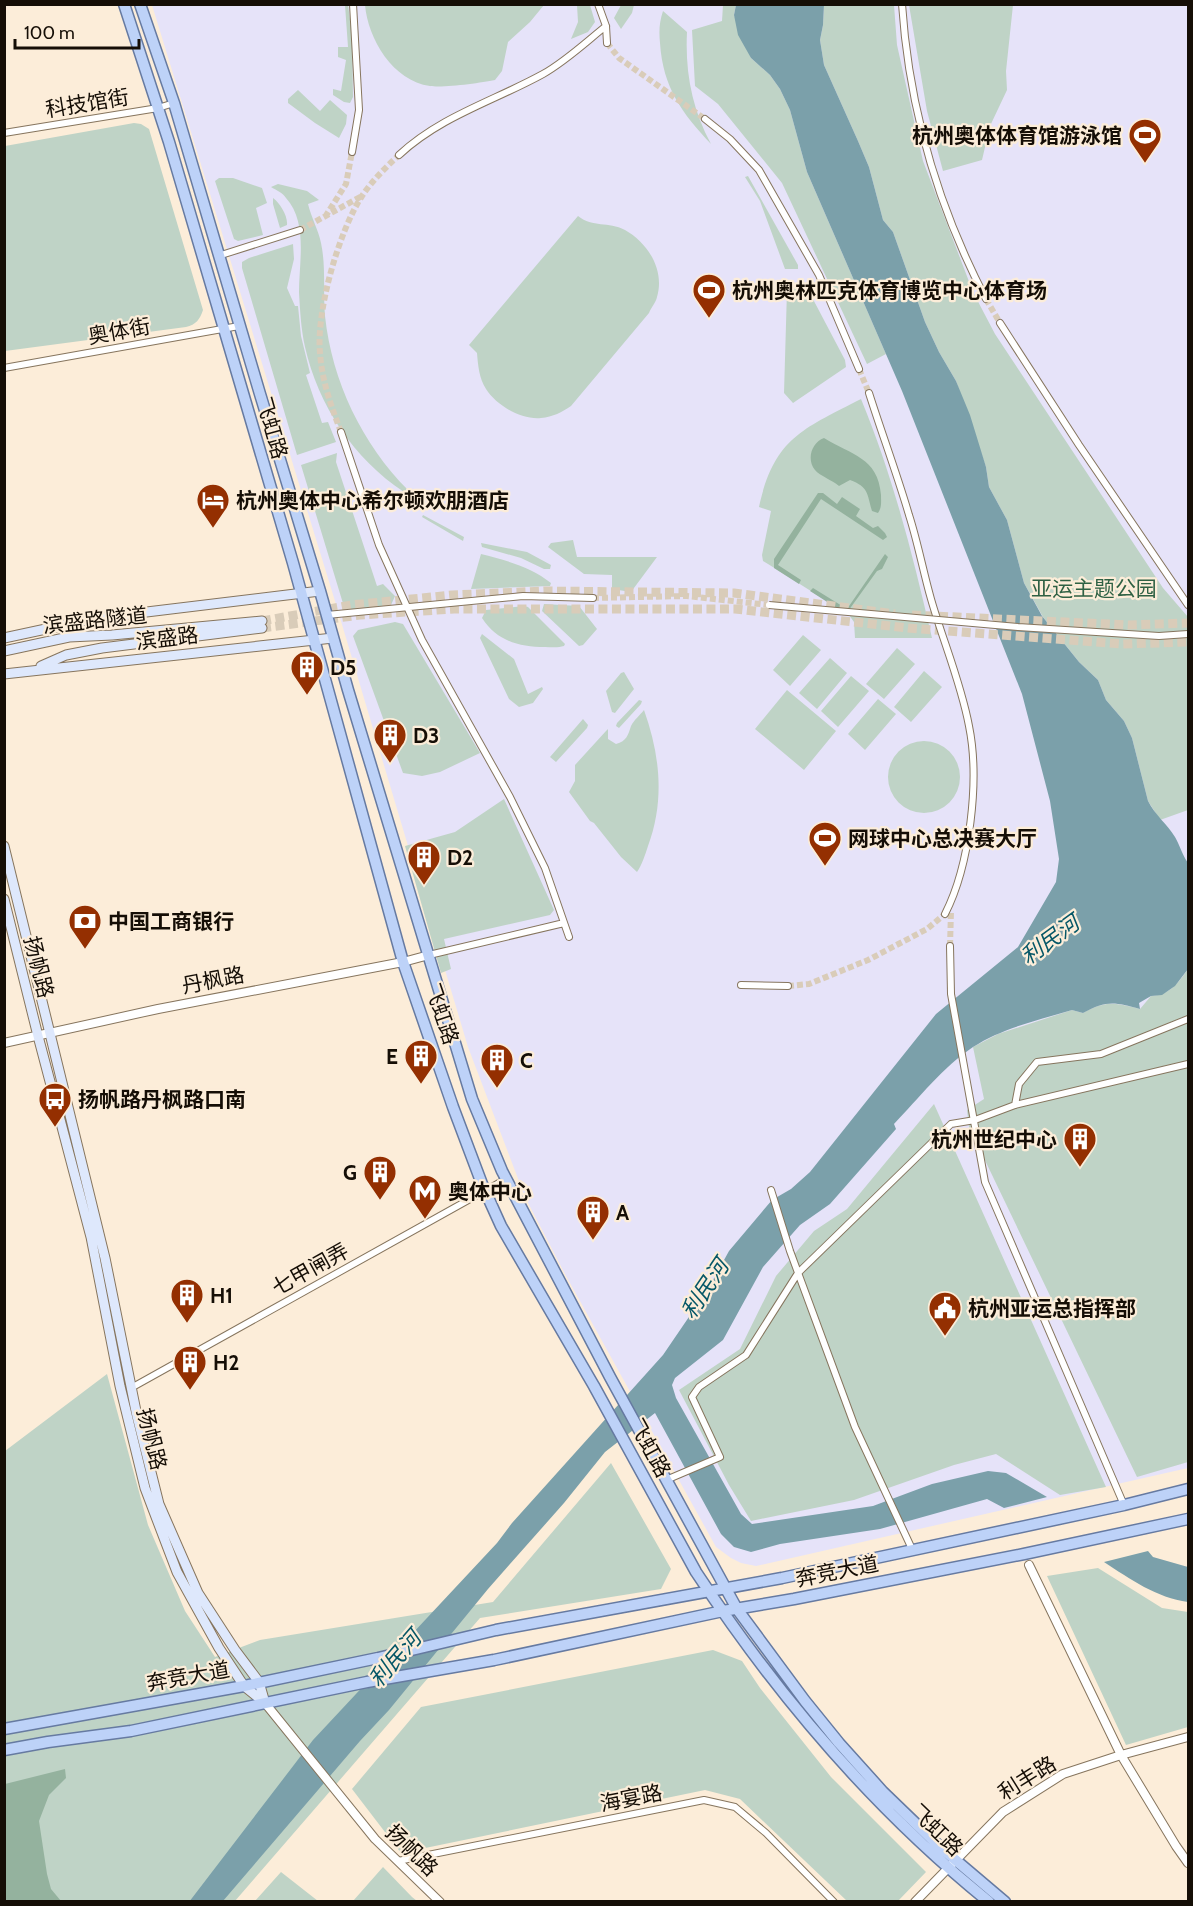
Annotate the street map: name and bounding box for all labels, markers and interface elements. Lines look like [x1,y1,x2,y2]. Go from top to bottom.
scale bar [15,12,140,50]
text: 100 m [24,22,75,44]
street label: 科技馆街 [44,84,130,122]
sports icon: 杭州奥体体育馆游泳馆 [1127,117,1163,164]
place label: 杭州奥体体育馆游泳馆 [912,123,1122,148]
sports icon: 杭州奥林匹克体育博览中心体育场 [691,272,727,319]
place label: 杭州奥林匹克体育博览中心体育场 [732,278,1047,303]
street label: 奥体街 [86,313,152,349]
street label: 飞虹路 [251,394,293,462]
hotel icon: 杭州奥体中心希尔顿欢朋酒店 [195,482,231,529]
place label: 杭州奥体中心希尔顿欢朋酒店 [236,488,509,513]
park label: 亚运主题公园 [1031,576,1157,601]
street label: 滨盛路隧道 [41,602,149,638]
street label: 滨盛路 [134,622,200,654]
building icon: D5 [289,649,325,696]
place label: D5 [330,655,356,680]
building icon: D3 [372,717,408,764]
place label: D3 [413,723,439,748]
sports icon: 网球中心总决赛大厅 [807,820,843,867]
place label: 网球中心总决赛大厅 [848,826,1037,851]
building icon: D2 [406,839,442,886]
place label: D2 [447,845,473,870]
bank icon: 中国工商银行 [67,903,103,950]
water label: 利民河 [1015,907,1088,970]
place label: 中国工商银行 [108,909,234,934]
street label: 扬帆路 [19,933,59,1001]
street label: 丹枫路 [180,962,246,998]
street label: 飞虹路 [420,980,464,1048]
building icon: E [403,1038,439,1085]
building icon: C [479,1042,515,1089]
place label: E [386,1044,398,1069]
place label: C [520,1048,533,1073]
bus stop icon: 扬帆路丹枫路口南 [37,1081,73,1128]
place label: 扬帆路丹枫路口南 [78,1087,246,1112]
building icon: 杭州世纪中心 [1062,1121,1098,1168]
place label: 杭州世纪中心 [931,1127,1057,1152]
building icon: G [362,1154,398,1201]
place label: G [343,1160,357,1185]
metro station icon: 奥体中心 [407,1173,443,1220]
place label: 奥体中心 [448,1179,532,1204]
building icon: A [575,1194,611,1241]
place label: A [616,1200,630,1225]
street label: 七甲闸弄 [267,1238,353,1300]
water label: 利民河 [675,1251,737,1324]
building icon: H1 [169,1277,205,1324]
place label: H1 [210,1283,233,1308]
public building icon: 杭州亚运总指挥部 [927,1290,963,1337]
place label: 杭州亚运总指挥部 [968,1296,1136,1321]
building icon: H2 [172,1344,208,1391]
place label: H2 [213,1350,239,1375]
street label: 扬帆路 [132,1405,172,1473]
street label: 飞虹路 [624,1414,676,1482]
street label: 奔竞大道 [793,1551,881,1591]
water label: 利民河 [363,1622,429,1693]
street label: 奔竞大道 [144,1656,232,1696]
street label: 利丰路 [994,1751,1060,1805]
street label: 海宴路 [598,1780,664,1816]
street label: 飞虹路 [906,1799,968,1861]
street label: 扬帆路 [381,1819,443,1881]

